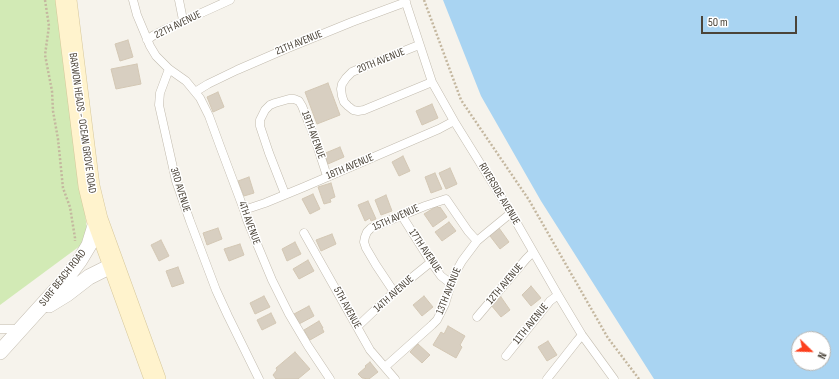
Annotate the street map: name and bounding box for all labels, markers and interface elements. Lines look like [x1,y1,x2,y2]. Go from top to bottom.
street label: 22TH AVENUE [152,8,204,42]
scale bar [703,8,799,34]
text: 50 m [708,15,728,30]
street label: 21TH AVENUE [273,28,325,58]
street label: 20TH AVENUE [355,45,407,77]
street label: BARWON HEADS - OCEAN GROVE ROAD [66,52,98,194]
street label: 19TH AVENUE [298,109,328,161]
street label: 18TH AVENUE [324,151,376,183]
street label: RIVERSIDE AVENUE [475,161,523,227]
street label: 3RD AVENUE [167,166,193,214]
street label: 4TH AVENUE [235,199,263,247]
street label: 15TH AVENUE [371,202,421,234]
street label: 17TH AVENUE [406,227,444,275]
street label: SURF BEACH ROAD [37,247,89,309]
street label: 12TH AVENUE [484,261,526,307]
street label: 13TH AVENUE [434,265,464,317]
street label: 14TH AVENUE [371,273,417,315]
street label: 5TH AVENUE [330,285,364,331]
street label: 11TH AVENUE [510,301,552,347]
north arrow [791,331,831,371]
text: N [814,350,829,361]

